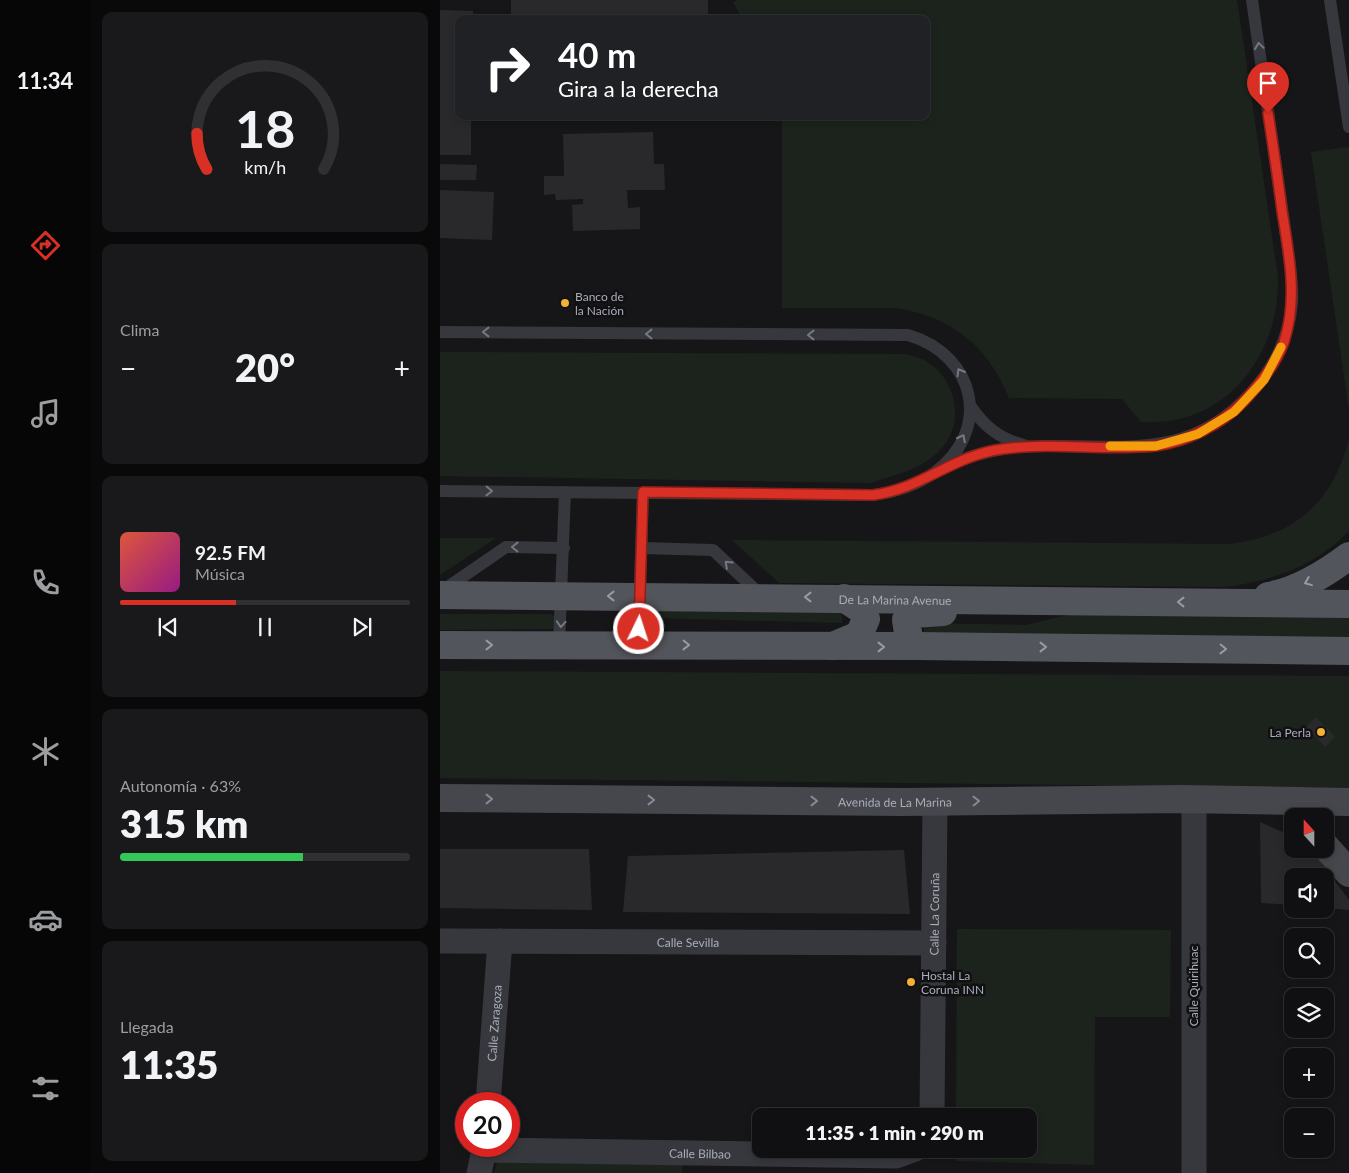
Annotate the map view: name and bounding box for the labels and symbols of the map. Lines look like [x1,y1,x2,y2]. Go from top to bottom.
one-way arrow [1254,42,1265,50]
pin [1247,62,1289,113]
place label: Banco de la Nación [575,289,624,318]
marker: Banco de la Nación [559,297,571,309]
one-way arrow [482,327,490,338]
one-way arrow [644,329,652,339]
one-way arrow [807,330,814,340]
one-way arrow [956,368,966,377]
one-way arrow [956,434,966,443]
one-way arrow [485,486,493,496]
one-way arrow [511,542,518,552]
one-way arrow [724,561,733,570]
one-way arrow [1304,575,1313,586]
one-way arrow [607,591,614,601]
street label: De La Marina Avenue [838,591,952,608]
one-way arrow [804,592,812,603]
one-way arrow [1177,597,1184,607]
position arrow [612,602,664,654]
one-way arrow [555,620,566,628]
one-way arrow [485,640,493,650]
one-way arrow [682,640,690,651]
one-way arrow [877,642,885,652]
one-way arrow [1039,642,1047,653]
one-way arrow [1220,644,1227,654]
place label: La Perla [1269,725,1311,740]
marker: La Perla [1315,726,1327,738]
one-way arrow [485,793,493,804]
street label: Avenida de La Marina [838,794,952,810]
one-way arrow [648,795,655,805]
one-way arrow [810,796,818,806]
one-way arrow [972,796,980,806]
north arrow [1284,808,1334,858]
street label: Calle La Coruña [926,873,942,955]
street label: Calle Sevilla [657,934,719,950]
street label: Calle Quirihuac [1186,945,1201,1026]
place label: Hostal La Coruna INN [921,968,984,997]
marker: Hostal La Coruna INN [905,976,917,988]
street label: Calle Zaragoza [484,984,504,1062]
speed limit sign: 20 [455,1092,520,1157]
street label: Calle Bilbao [669,1145,731,1161]

